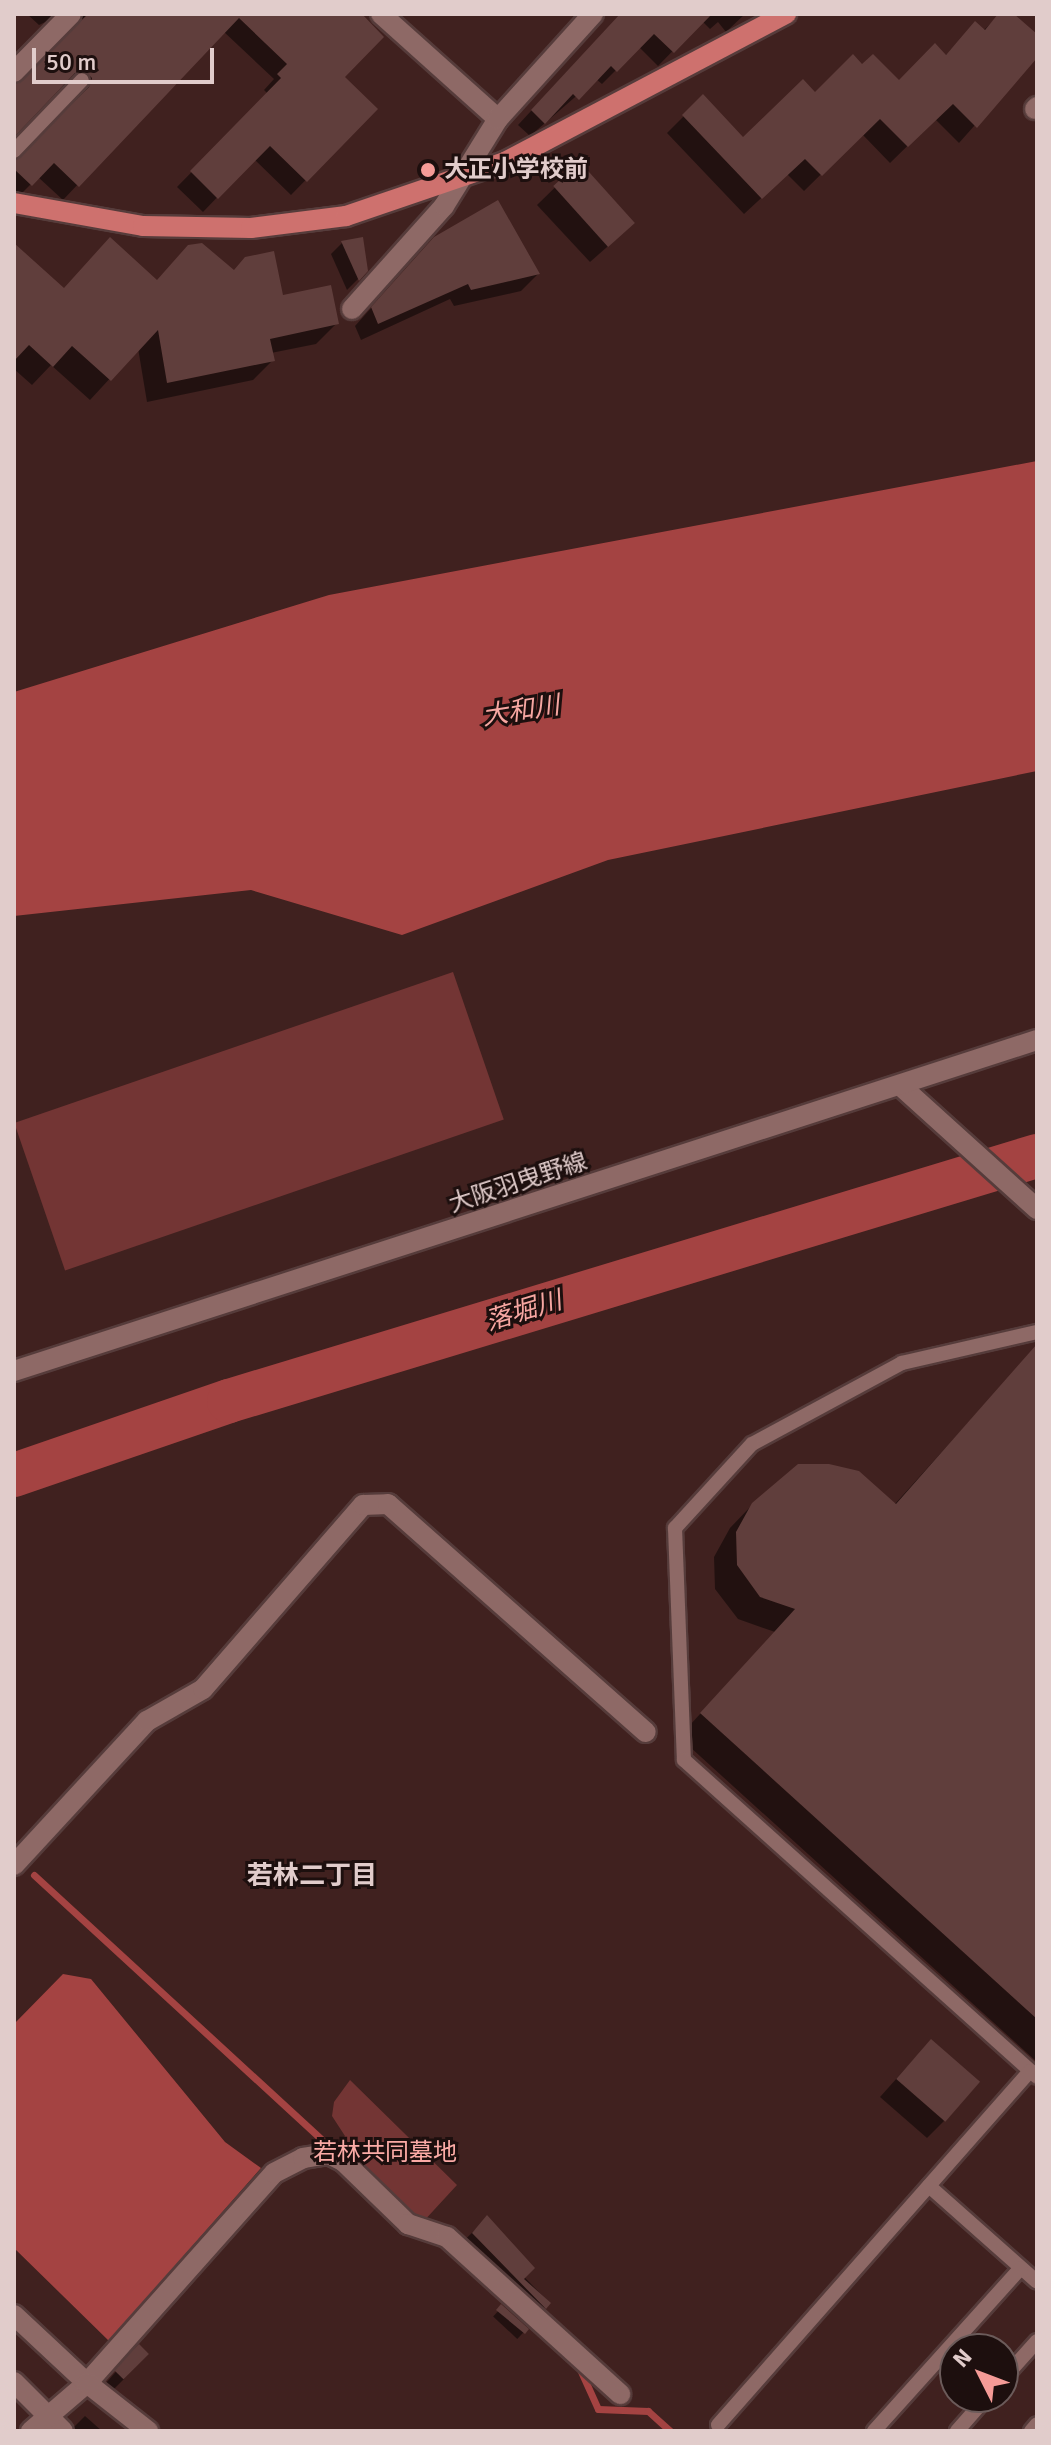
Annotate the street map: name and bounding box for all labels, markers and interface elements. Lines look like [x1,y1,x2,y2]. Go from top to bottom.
scale bar [36,32,218,82]
text: 50 m [46,47,96,77]
place label: 大正小学校前 [444,156,588,184]
marker: 大正小学校前 [419,161,437,179]
water label: 大和川 [480,690,562,734]
street label: 大阪羽曳野線 [445,1147,591,1219]
water label: 落堀川 [482,1286,566,1338]
district label: 若林二丁目 [247,1861,377,1893]
park label: 若林共同墓地 [313,2139,457,2167]
north arrow [939,2333,1019,2413]
text: N [947,2343,977,2373]

